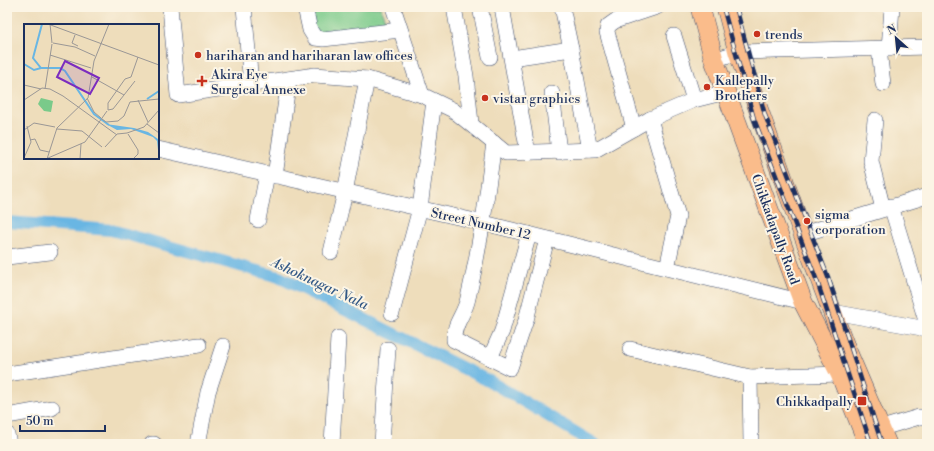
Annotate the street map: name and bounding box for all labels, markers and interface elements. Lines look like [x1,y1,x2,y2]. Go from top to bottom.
north arrow [876,18,916,58]
text: N [885,22,899,38]
inset map [24,24,159,159]
place label: trends [765,27,803,43]
marker: trends [752,29,762,39]
place label: hariharan and hariharan law offices [206,48,413,64]
marker: hariharan and hariharan law offices [193,50,203,60]
place label: Akira Eye Surgical Annexe [210,67,306,98]
place label: Kallepally Brothers [714,73,775,104]
marker: Akira Eye Surgical Annexe [196,75,208,87]
marker: Kallepally Brothers [702,82,712,92]
place label: vistar graphics [492,91,581,107]
marker: vistar graphics [480,93,490,103]
street label: Chikkadapally Road [748,172,803,287]
street label: Street Number 12 [429,205,532,243]
place label: sigma corporation [815,207,886,238]
marker: sigma corporation [802,216,812,226]
water label: Ashoknagar Nala [266,253,371,314]
place label: Chikkadpally [776,394,854,410]
marker: Chikkadpally [856,395,868,407]
scale bar [20,407,105,433]
text: 50 m [26,414,54,429]

